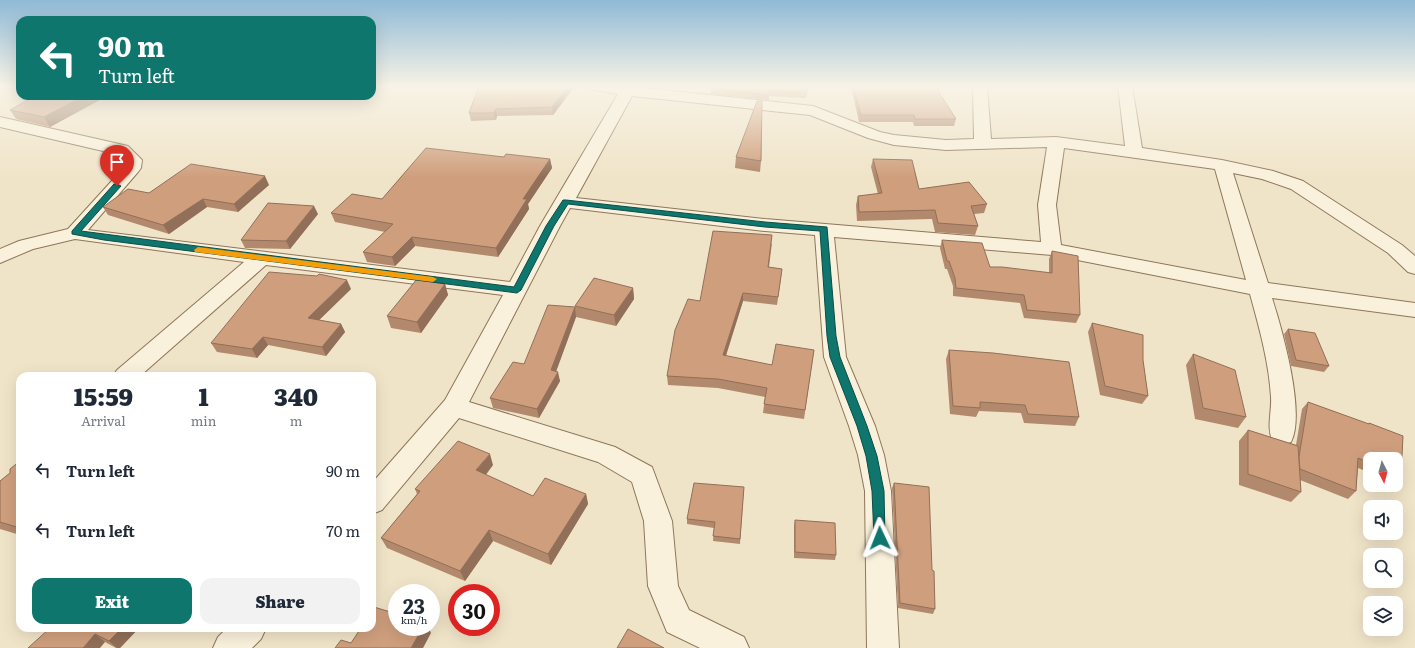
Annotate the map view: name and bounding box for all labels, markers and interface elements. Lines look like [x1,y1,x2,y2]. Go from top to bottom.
text: 90 m [98,24,165,66]
icon: left [32,32,84,84]
text: Turn left [98,62,175,89]
pin [100,145,134,186]
icon: arrive [106,151,128,173]
text: 15:59 [74,378,133,413]
text: 1 [199,378,209,413]
text: 340 [274,378,318,413]
text: Arrival [81,411,126,430]
text: min [191,411,216,430]
text: m [290,411,302,430]
north arrow [1363,452,1403,492]
map controls [1363,452,1403,636]
icon: left [32,459,54,481]
text: Turn left [66,459,135,482]
text: 90 m [326,459,360,482]
button: sound [1363,500,1403,540]
position arrow [859,517,901,559]
icon: left [32,519,54,541]
text: Turn left [66,519,135,542]
text: 70 m [326,519,360,542]
button: search [1363,548,1403,588]
button: Exit [32,578,192,624]
button: Share [200,578,360,624]
speed limit sign: 30 [448,584,500,636]
text: 23 [403,590,425,620]
button: layers [1363,596,1403,636]
text: km/h [401,612,427,627]

